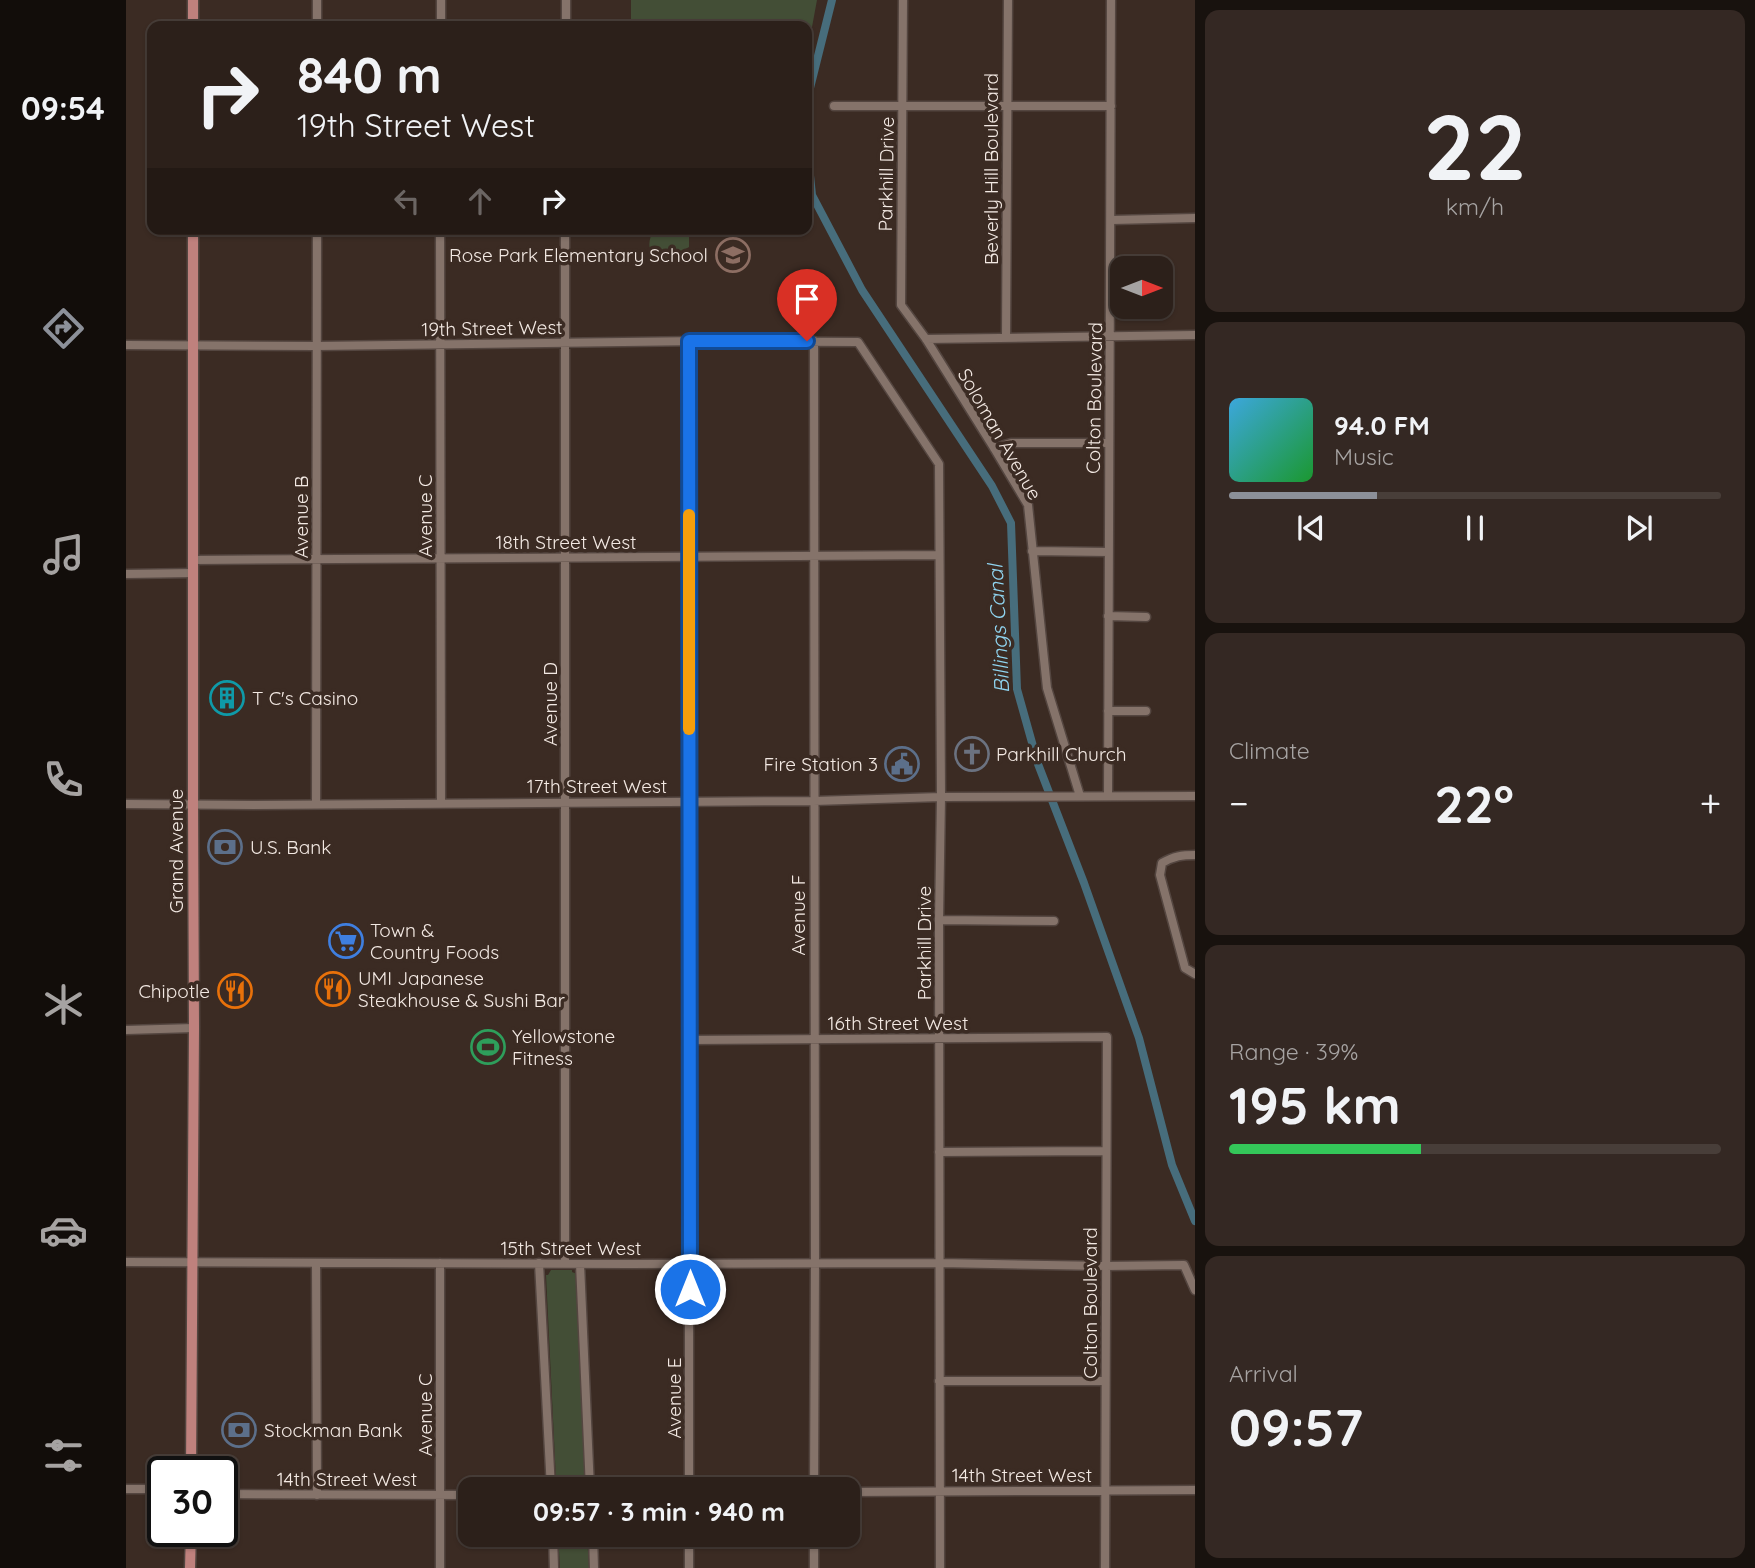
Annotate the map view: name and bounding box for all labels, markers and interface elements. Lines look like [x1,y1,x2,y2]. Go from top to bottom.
text: 840 m [297,44,442,105]
icon: right [182,49,273,140]
street label: Beverly Hill Boulevard [979,73,1003,265]
text: 09:54 [21,88,105,128]
text: 22 [1423,89,1527,203]
text: 19th Street West [297,105,535,145]
street label: Parkhill Drive [873,116,899,232]
icon: left [388,182,426,220]
icon: ahead [461,182,499,220]
icon: right [534,182,572,220]
text: km/h [1446,192,1504,221]
school or university icon: Rose Park Elementary School [714,236,752,274]
place label: Rose Park Elementary School [449,243,708,267]
north arrow [1110,256,1172,318]
map controls [1110,256,1173,319]
pin [777,269,837,341]
icon: arrive [788,280,826,318]
icon: directions [39,304,88,353]
street label: 19th Street West [421,315,563,341]
street label: Colton Boulevard [1081,322,1107,474]
street label: Soloman Avenue [953,364,1047,504]
text: 94.0 FM [1334,409,1430,442]
text: Music [1334,442,1394,471]
street label: Avenue C [413,475,437,557]
street label: Avenue B [289,476,313,558]
icon: previous [1292,509,1330,547]
icon: pause [1456,509,1494,547]
icon: next [1620,509,1658,547]
icon: music [39,530,88,579]
street label: 18th Street West [496,530,636,554]
water label: Billings Canal [982,562,1014,694]
street label: Avenue D [538,662,562,746]
building icon: T C's Casino [208,679,246,717]
place label: T C's Casino [252,686,358,710]
church icon: Parkhill Church [953,735,991,773]
text: Climate [1229,736,1310,765]
place label: Parkhill Church [996,742,1126,766]
public building icon: Fire Station 3 [883,745,921,783]
place label: Fire Station 3 [764,752,878,776]
icon: phone [39,755,88,804]
text: 22° [1434,771,1514,836]
street label: 17th Street West [527,774,667,798]
text: − [1229,779,1249,827]
text: + [1700,779,1721,827]
street label: Grand Avenue [164,789,188,913]
bank icon: U.S. Bank [206,828,244,866]
place label: U.S. Bank [250,835,331,859]
street label: Avenue F [786,875,810,955]
street label: Parkhill Drive [912,886,936,1000]
place label: Town & Country Foods [370,918,499,964]
supermarket icon: Town & Country Foods [327,922,365,960]
place label: UMI Japanese Steakhouse & Sushi Bar [358,966,566,1012]
restaurant icon: UMI Japanese Steakhouse & Sushi Bar [314,970,352,1008]
restaurant icon: Chipotle [216,972,254,1010]
place label: Chipotle [138,979,210,1003]
icon: climate [39,980,88,1029]
street label: 16th Street West [828,1011,968,1035]
place label: Yellowstone Fitness [512,1024,615,1070]
sports icon: Yellowstone Fitness [469,1028,507,1066]
text: Range · 39% [1229,1037,1358,1066]
text: 195 km [1229,1072,1401,1137]
icon: car [39,1206,88,1255]
street label: Colton Boulevard [1078,1227,1102,1379]
street label: 15th Street West [500,1236,642,1260]
position arrow [653,1252,727,1326]
street label: Avenue E [662,1358,686,1438]
text: Arrival [1229,1359,1298,1388]
street label: Avenue C [413,1374,437,1456]
text: 09:57 [1229,1394,1363,1459]
bank icon: Stockman Bank [220,1411,258,1449]
place label: Stockman Bank [264,1418,403,1442]
icon: filters [39,1431,88,1480]
speed limit sign: 30 [147,1456,238,1547]
street label: 14th Street West [952,1463,1092,1487]
street label: 14th Street West [277,1467,417,1491]
text: 09:57 · 3 min · 940 m [533,1495,785,1528]

